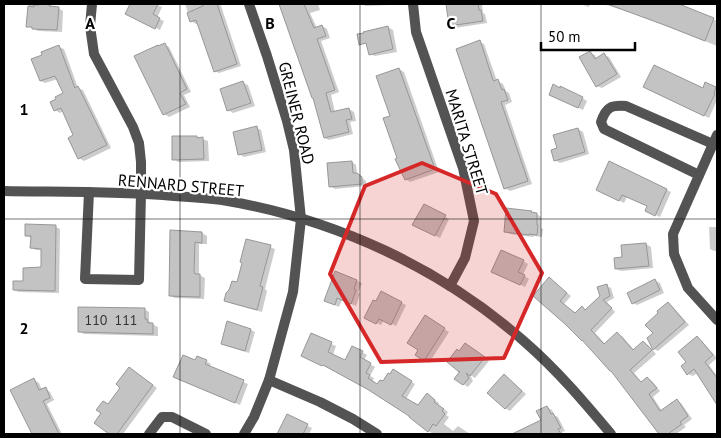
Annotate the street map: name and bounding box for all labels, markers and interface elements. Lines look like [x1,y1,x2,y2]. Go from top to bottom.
text: A [85,13,95,33]
text: B [265,13,275,33]
text: C [447,13,456,33]
scale bar [541,20,635,52]
text: 50 m [548,27,581,46]
street label: GREINER ROAD [275,60,319,166]
street label: MARITA STREET [441,87,493,198]
text: 1 [19,99,29,119]
street label: RENNARD STREET [117,170,245,200]
house number: 110 [85,311,108,329]
house number: 111 [115,311,137,329]
text: 2 [19,318,29,338]

